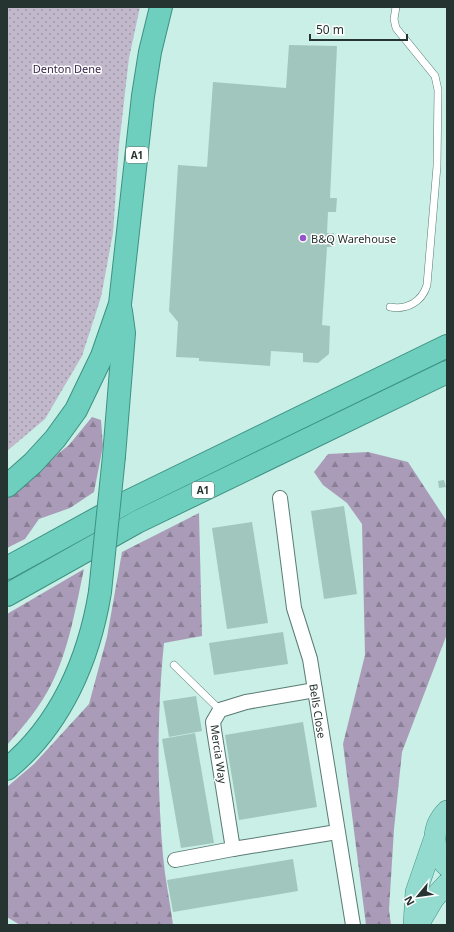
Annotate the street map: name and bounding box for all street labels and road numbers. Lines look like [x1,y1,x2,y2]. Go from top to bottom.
road number: A1 [126,147,148,163]
road number: A1 [192,482,214,498]
street label: Bells Close [306,683,330,739]
street label: Mercia Way [207,724,231,785]

